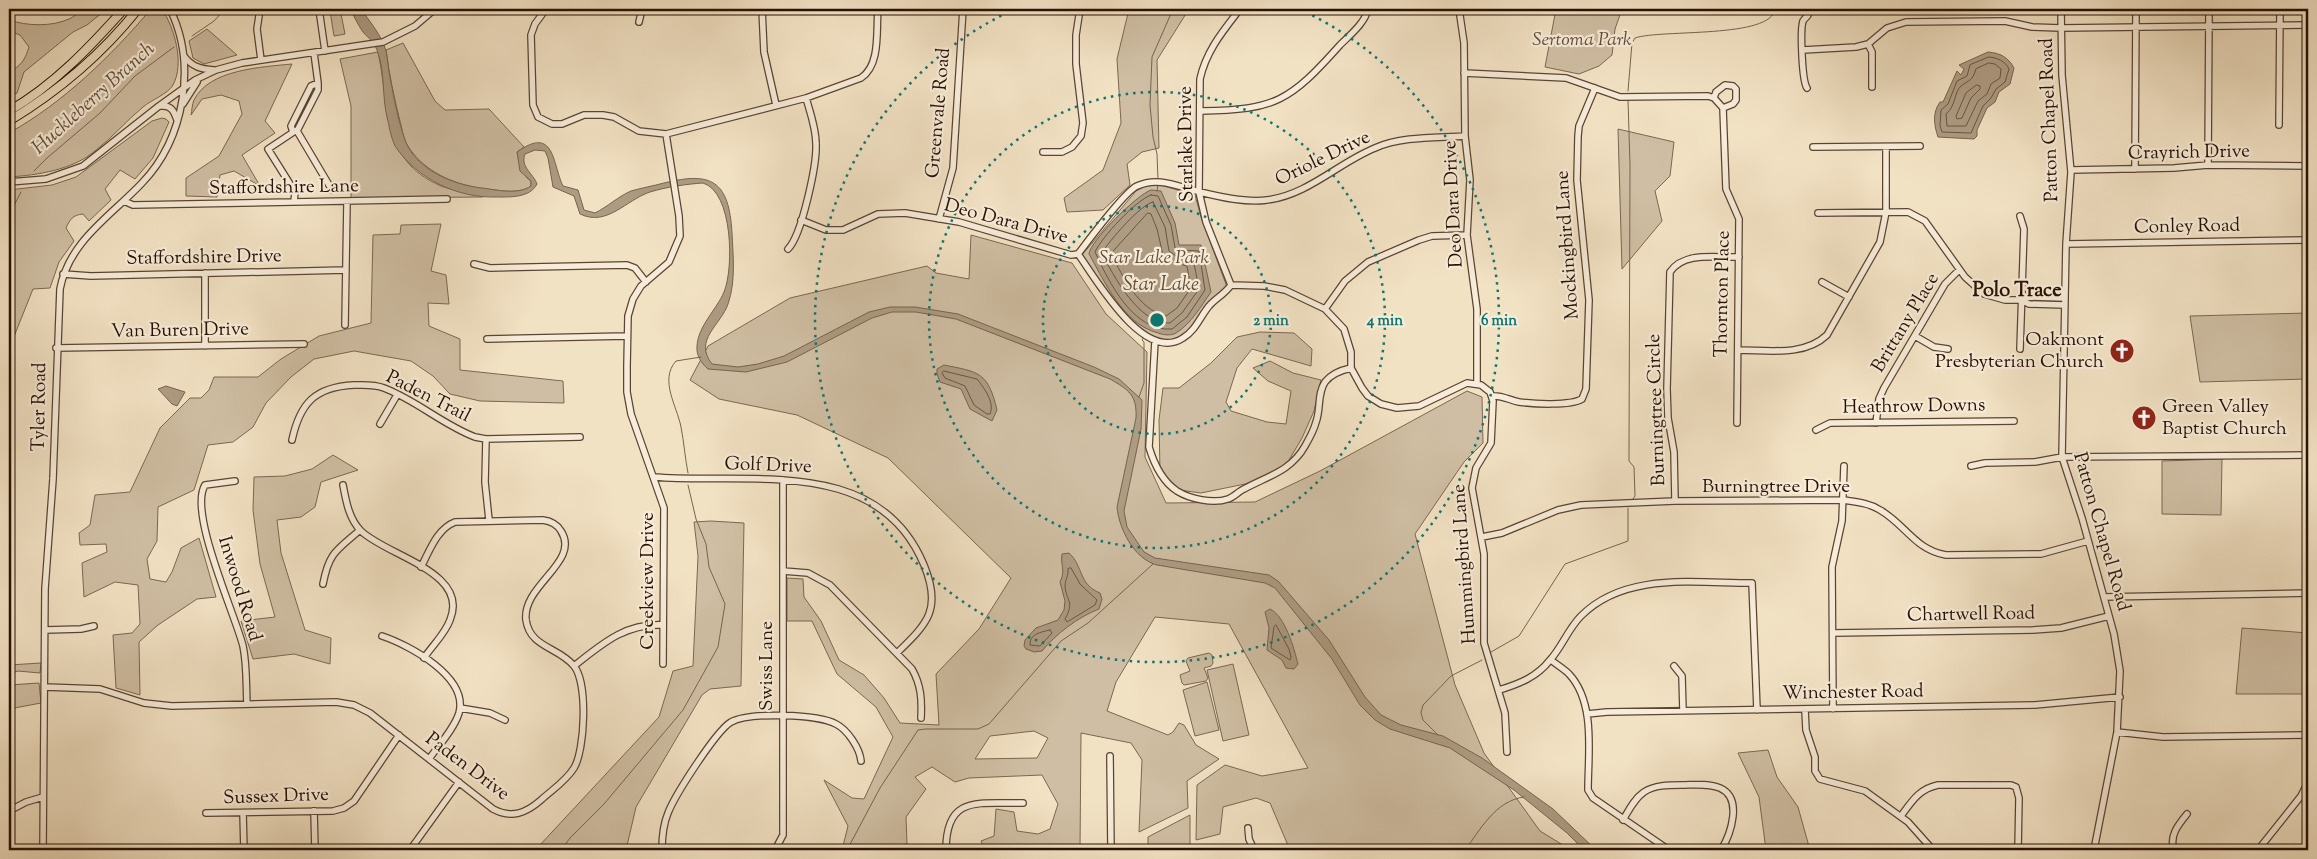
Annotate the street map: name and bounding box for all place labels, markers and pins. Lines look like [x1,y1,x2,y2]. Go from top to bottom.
centre of rings [1148,311,1166,329]
place label: Oakmont Presbyterian Church [1935,327,2104,376]
church icon: Oakmont Presbyterian Church [2109,338,2135,364]
place label: Green Valley Baptist Church [2162,394,2287,443]
church icon: Green Valley Baptist Church [2131,405,2157,431]

